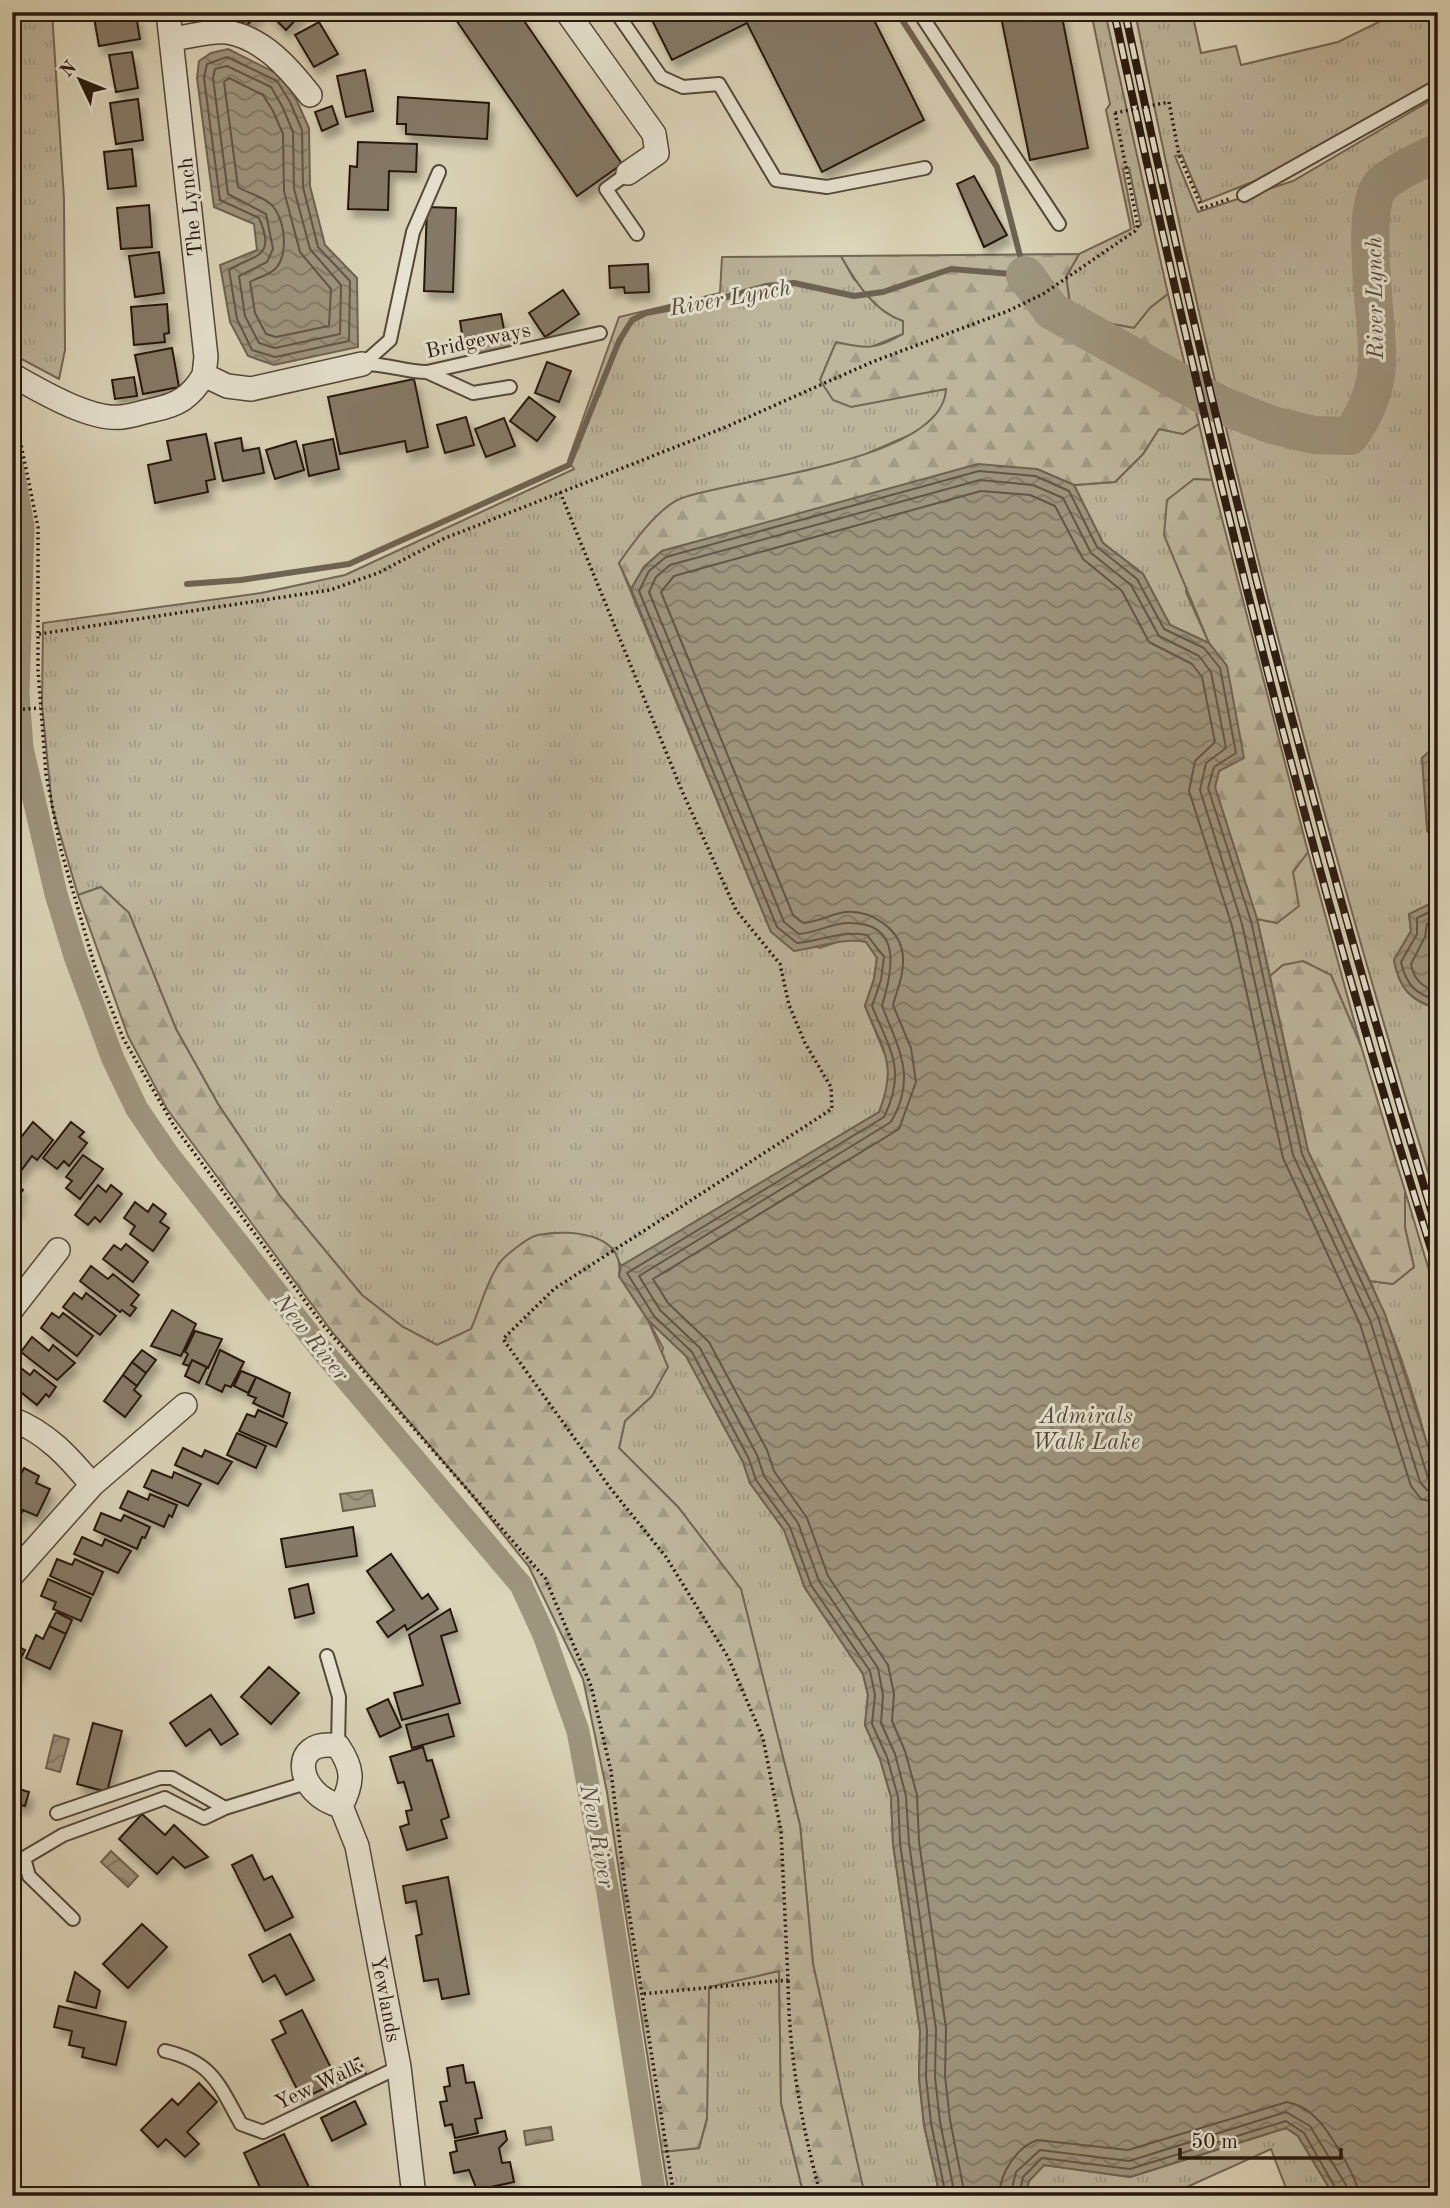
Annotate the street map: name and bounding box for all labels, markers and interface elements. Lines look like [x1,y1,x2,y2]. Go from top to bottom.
north arrow [46,46,116,116]
text: N [57,58,82,82]
street label: The Lynch [176,156,207,257]
water label: River Lynch [1363,236,1389,361]
water label: River Lynch [667,276,793,322]
street label: Bridgeways [424,320,533,363]
water label: New River [268,1289,353,1387]
water label: Admirals Walk Lake [1032,1405,1140,1454]
water label: New River [575,1782,618,1891]
street label: Yewlands [366,1954,403,2044]
street label: Yew Walk [272,2056,365,2115]
scale bar [1180,2117,1342,2161]
text: 50 m [1191,2132,1238,2153]

